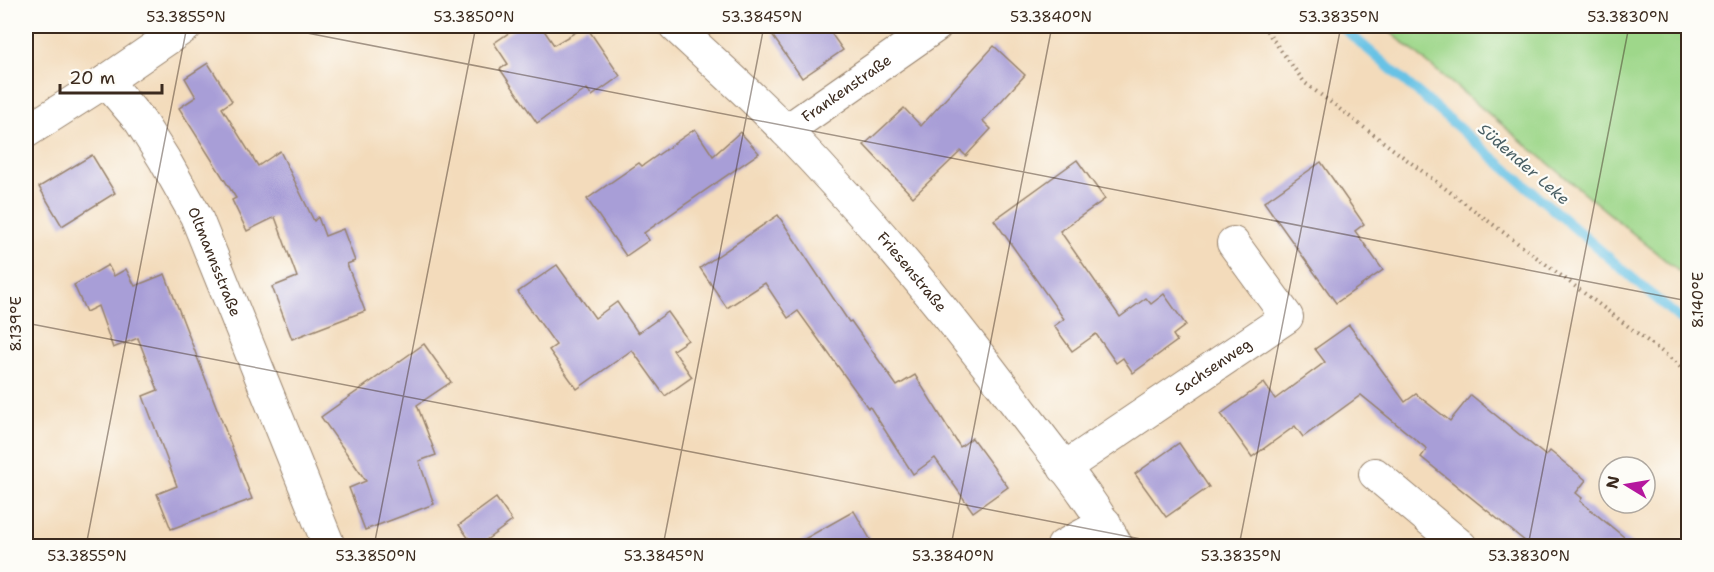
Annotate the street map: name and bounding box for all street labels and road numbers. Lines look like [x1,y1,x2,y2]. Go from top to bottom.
street label: Frankenstraße [798,50,895,127]
street label: Oltmannsstraße [183,203,245,319]
street label: Friesenstraße [873,228,951,316]
street label: Sachsenweg [1171,334,1255,400]

